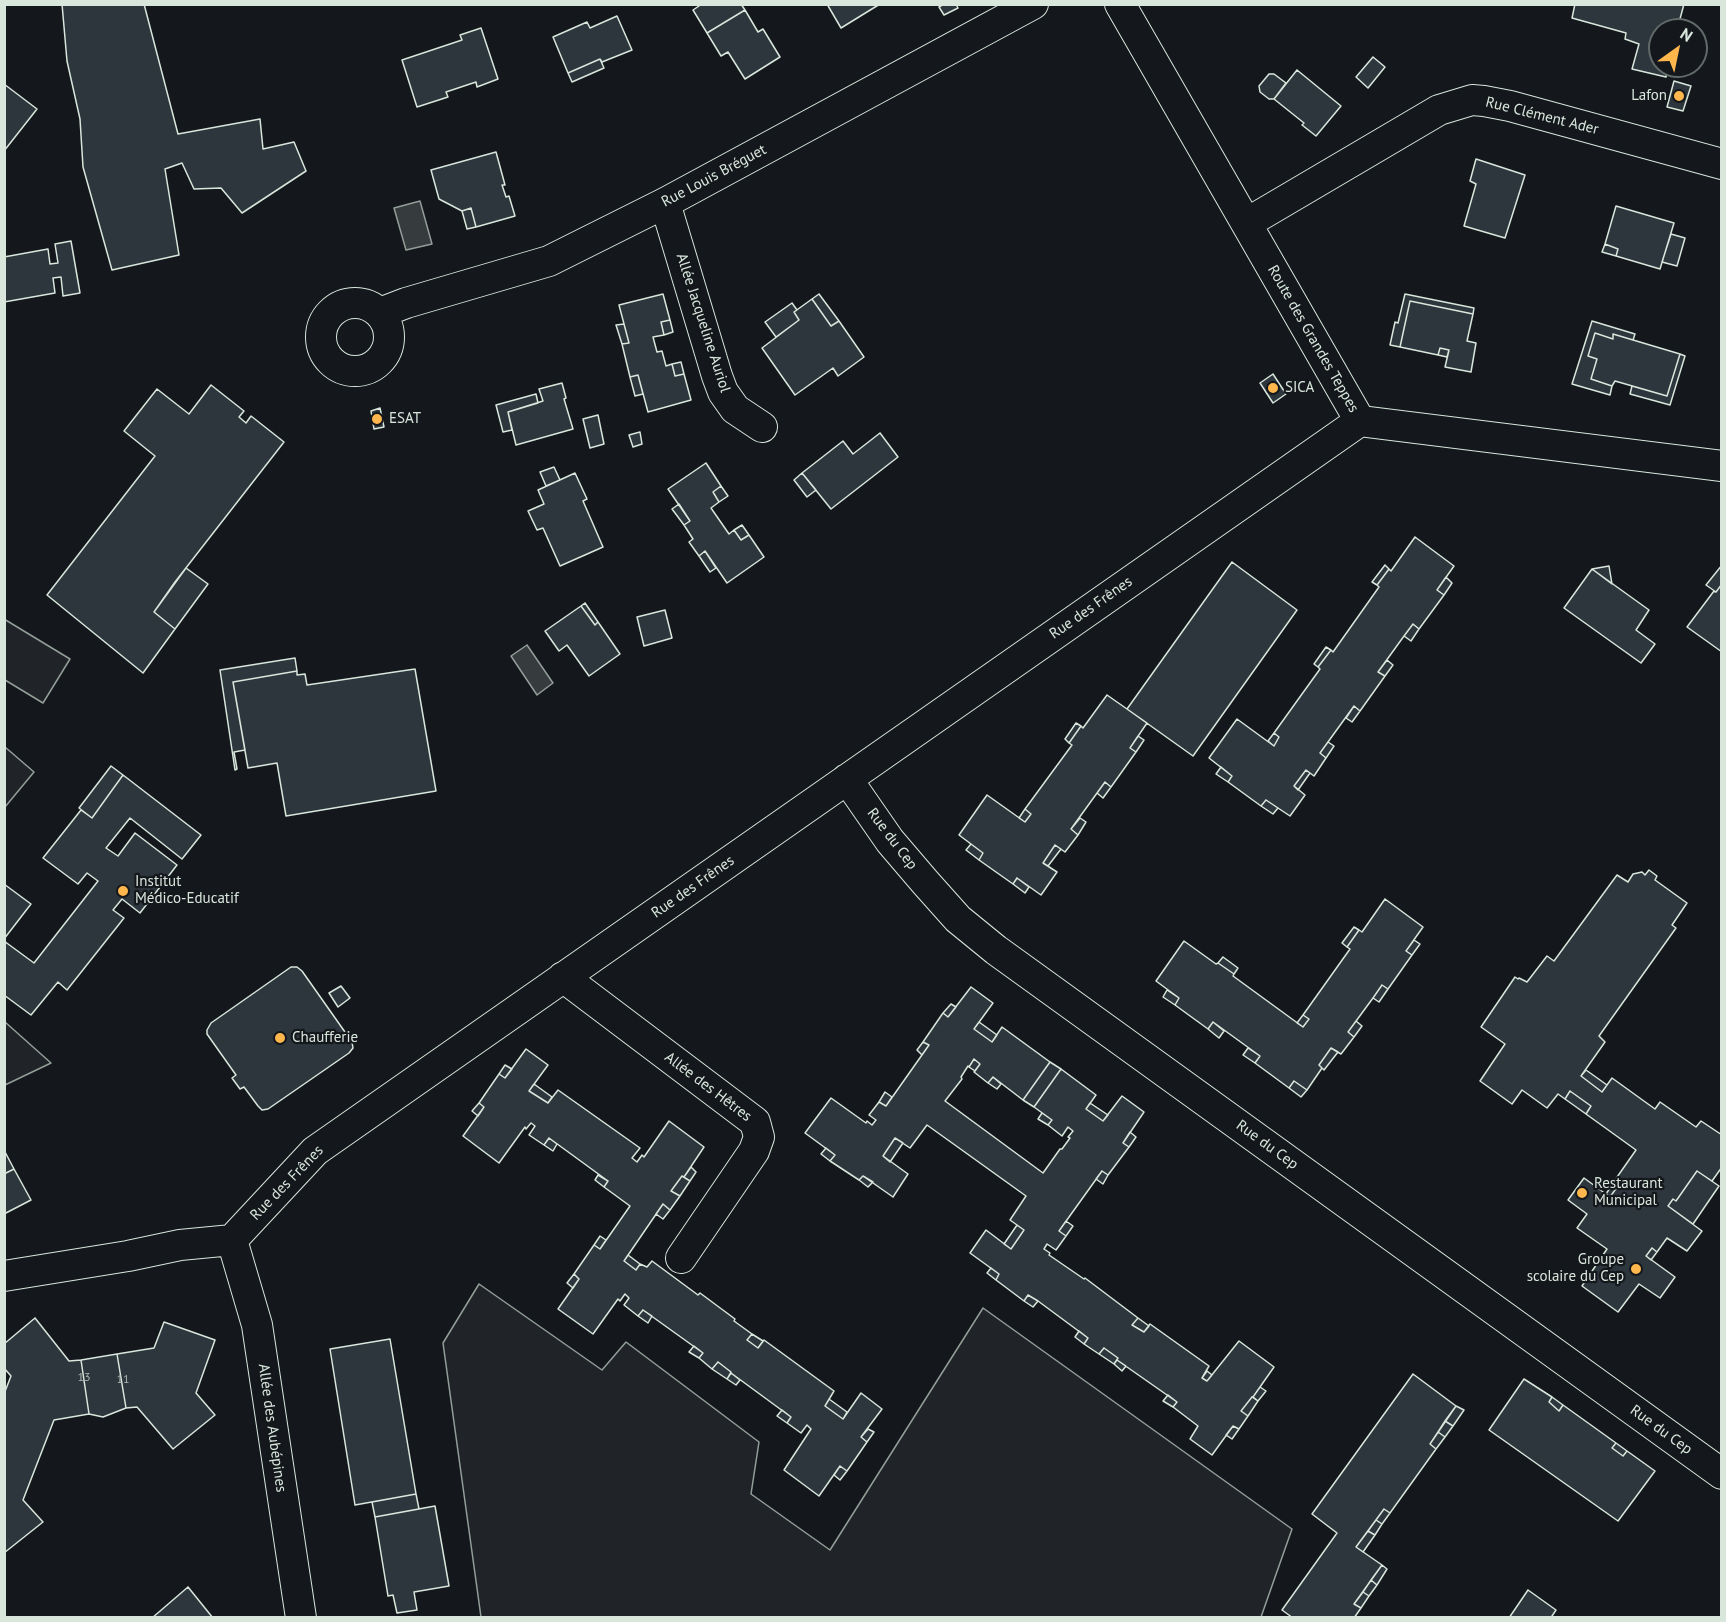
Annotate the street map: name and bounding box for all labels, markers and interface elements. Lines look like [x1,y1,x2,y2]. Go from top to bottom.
north arrow [1648,18,1708,78]
text: N [1677,23,1697,46]
place label: Lafon [1631,87,1667,105]
marker: Lafon [1672,89,1686,103]
street label: Rue Clément Ader [1484,93,1600,139]
street label: Rue Louis Bréguet [659,141,769,211]
street label: Allée Jacqueline Auriol [672,251,734,395]
street label: Route des Grandes Teppes [1263,262,1363,416]
place label: SICA [1285,379,1314,397]
marker: SICA [1266,381,1280,395]
place label: ESAT [389,410,421,428]
marker: ESAT [370,412,384,426]
street label: Rue des Frênes [1046,573,1136,643]
street label: Rue du Cep [863,805,921,873]
street label: Rue des Frênes [648,852,738,922]
place label: Institut Médico-Educatif [135,873,239,908]
marker: Institut Médico-Educatif [116,884,130,898]
place label: Chaufferie [292,1029,358,1047]
marker: Chaufferie [273,1031,287,1045]
street label: Allée des Hêtres [661,1048,755,1126]
street label: Rue du Cep [1232,1116,1302,1174]
street label: Rue des Frênes [247,1142,327,1224]
place label: Restaurant Municipal [1594,1175,1663,1210]
marker: Restaurant Municipal [1575,1186,1589,1200]
place label: Groupe scolaire du Cep [1527,1251,1624,1286]
marker: Groupe scolaire du Cep [1629,1262,1643,1276]
street label: Allée des Aubépines [254,1363,290,1493]
house number: 13 [77,1371,91,1385]
house number: 11 [116,1373,130,1387]
street label: Rue du Cep [1626,1401,1696,1459]

